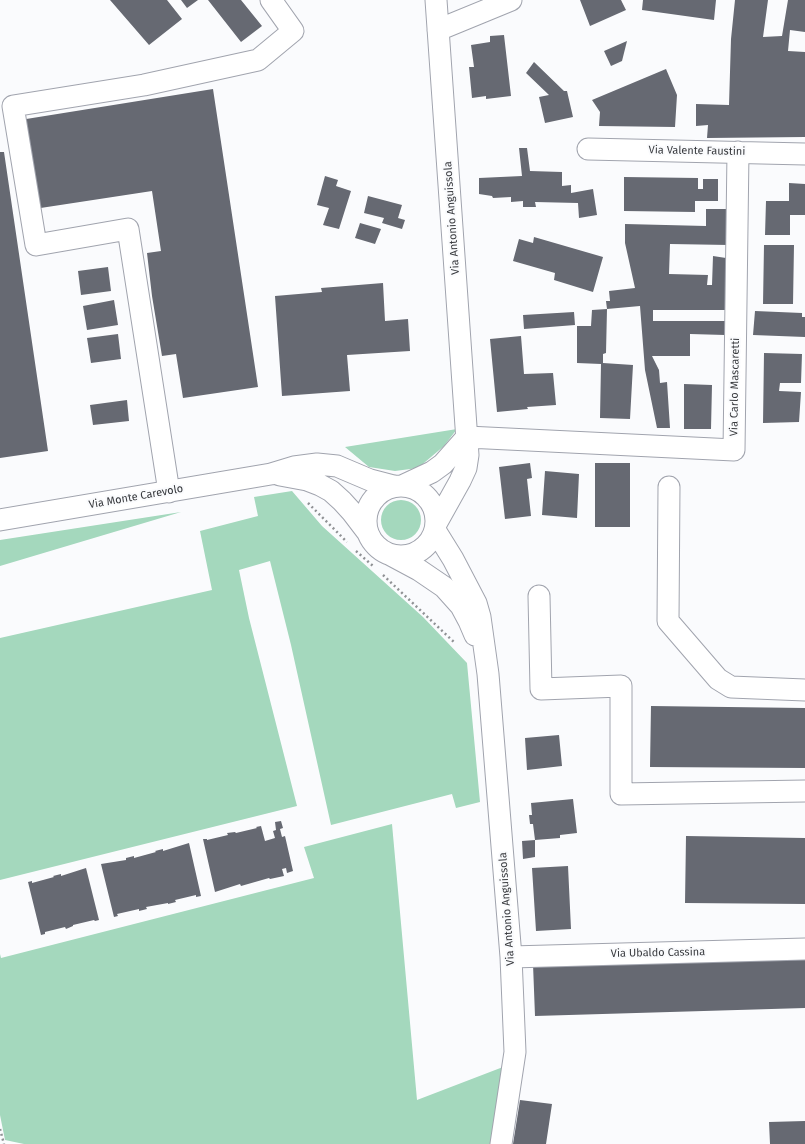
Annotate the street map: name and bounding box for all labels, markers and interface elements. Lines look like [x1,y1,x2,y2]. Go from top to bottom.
street label: Via Valente Faustini [648,144,746,158]
street label: Via Antonio Anguissola [441,161,463,275]
street label: Via Carlo Mascaretti [728,338,742,436]
street label: Via Monte Carevolo [88,482,184,512]
street label: Via Antonio Anguissola [496,852,518,966]
street label: Via Ubaldo Cassina [611,946,705,960]

